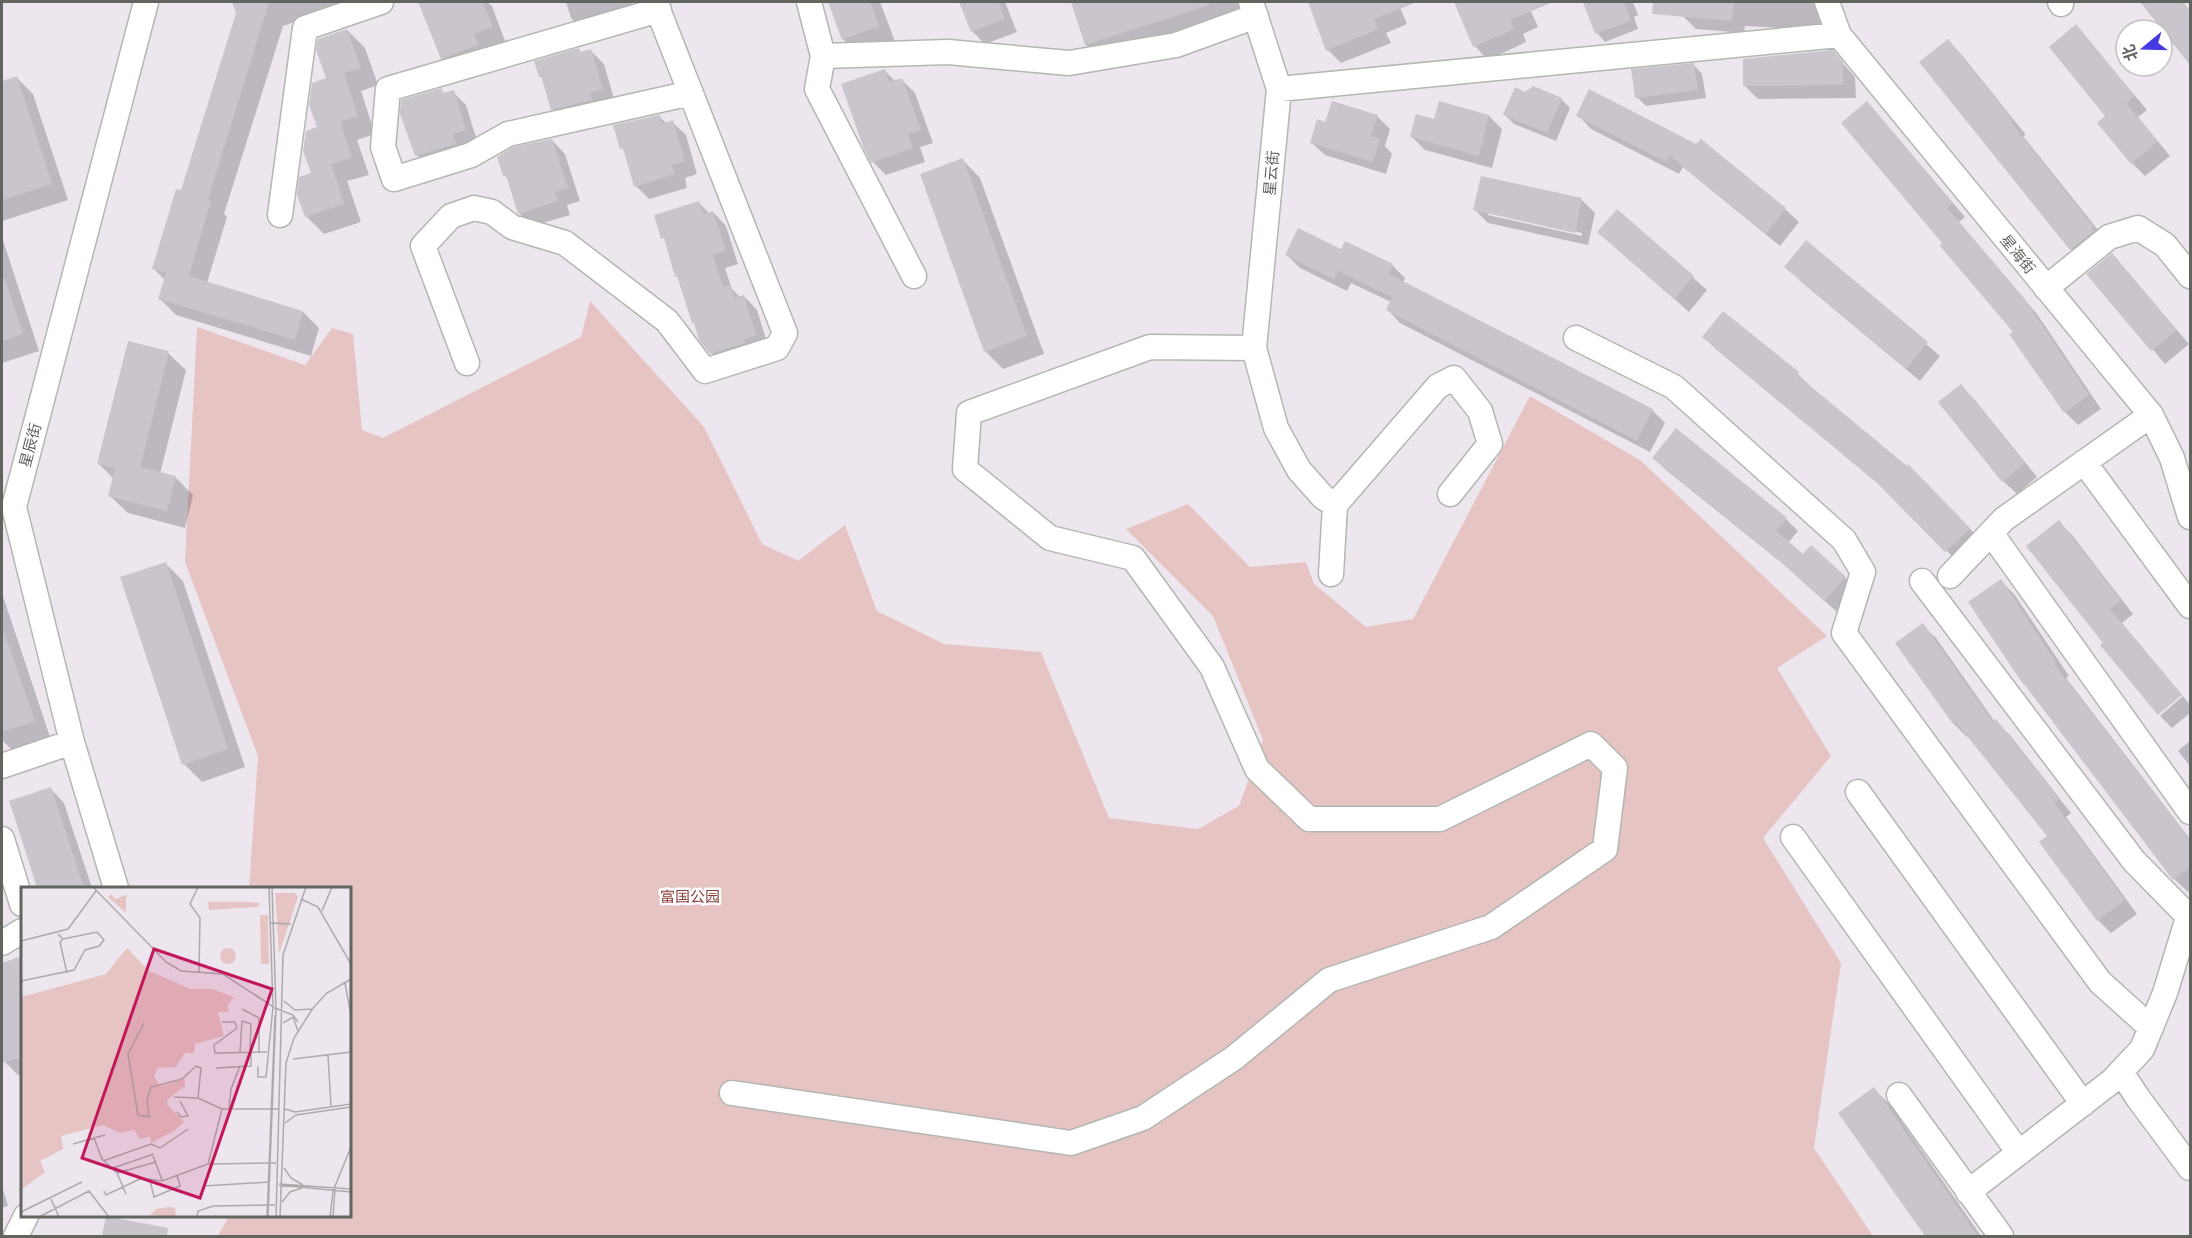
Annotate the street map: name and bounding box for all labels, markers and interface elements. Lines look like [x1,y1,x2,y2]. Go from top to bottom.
north arrow [2114,18,2174,78]
text: 北 [2119,42,2141,63]
street label: 星云街 [1261,150,1281,196]
street label: 星海街 [1997,231,2039,277]
street label: 星辰街 [16,421,44,469]
inset map [21,887,351,1217]
park label: 富国公园 [660,888,720,905]

